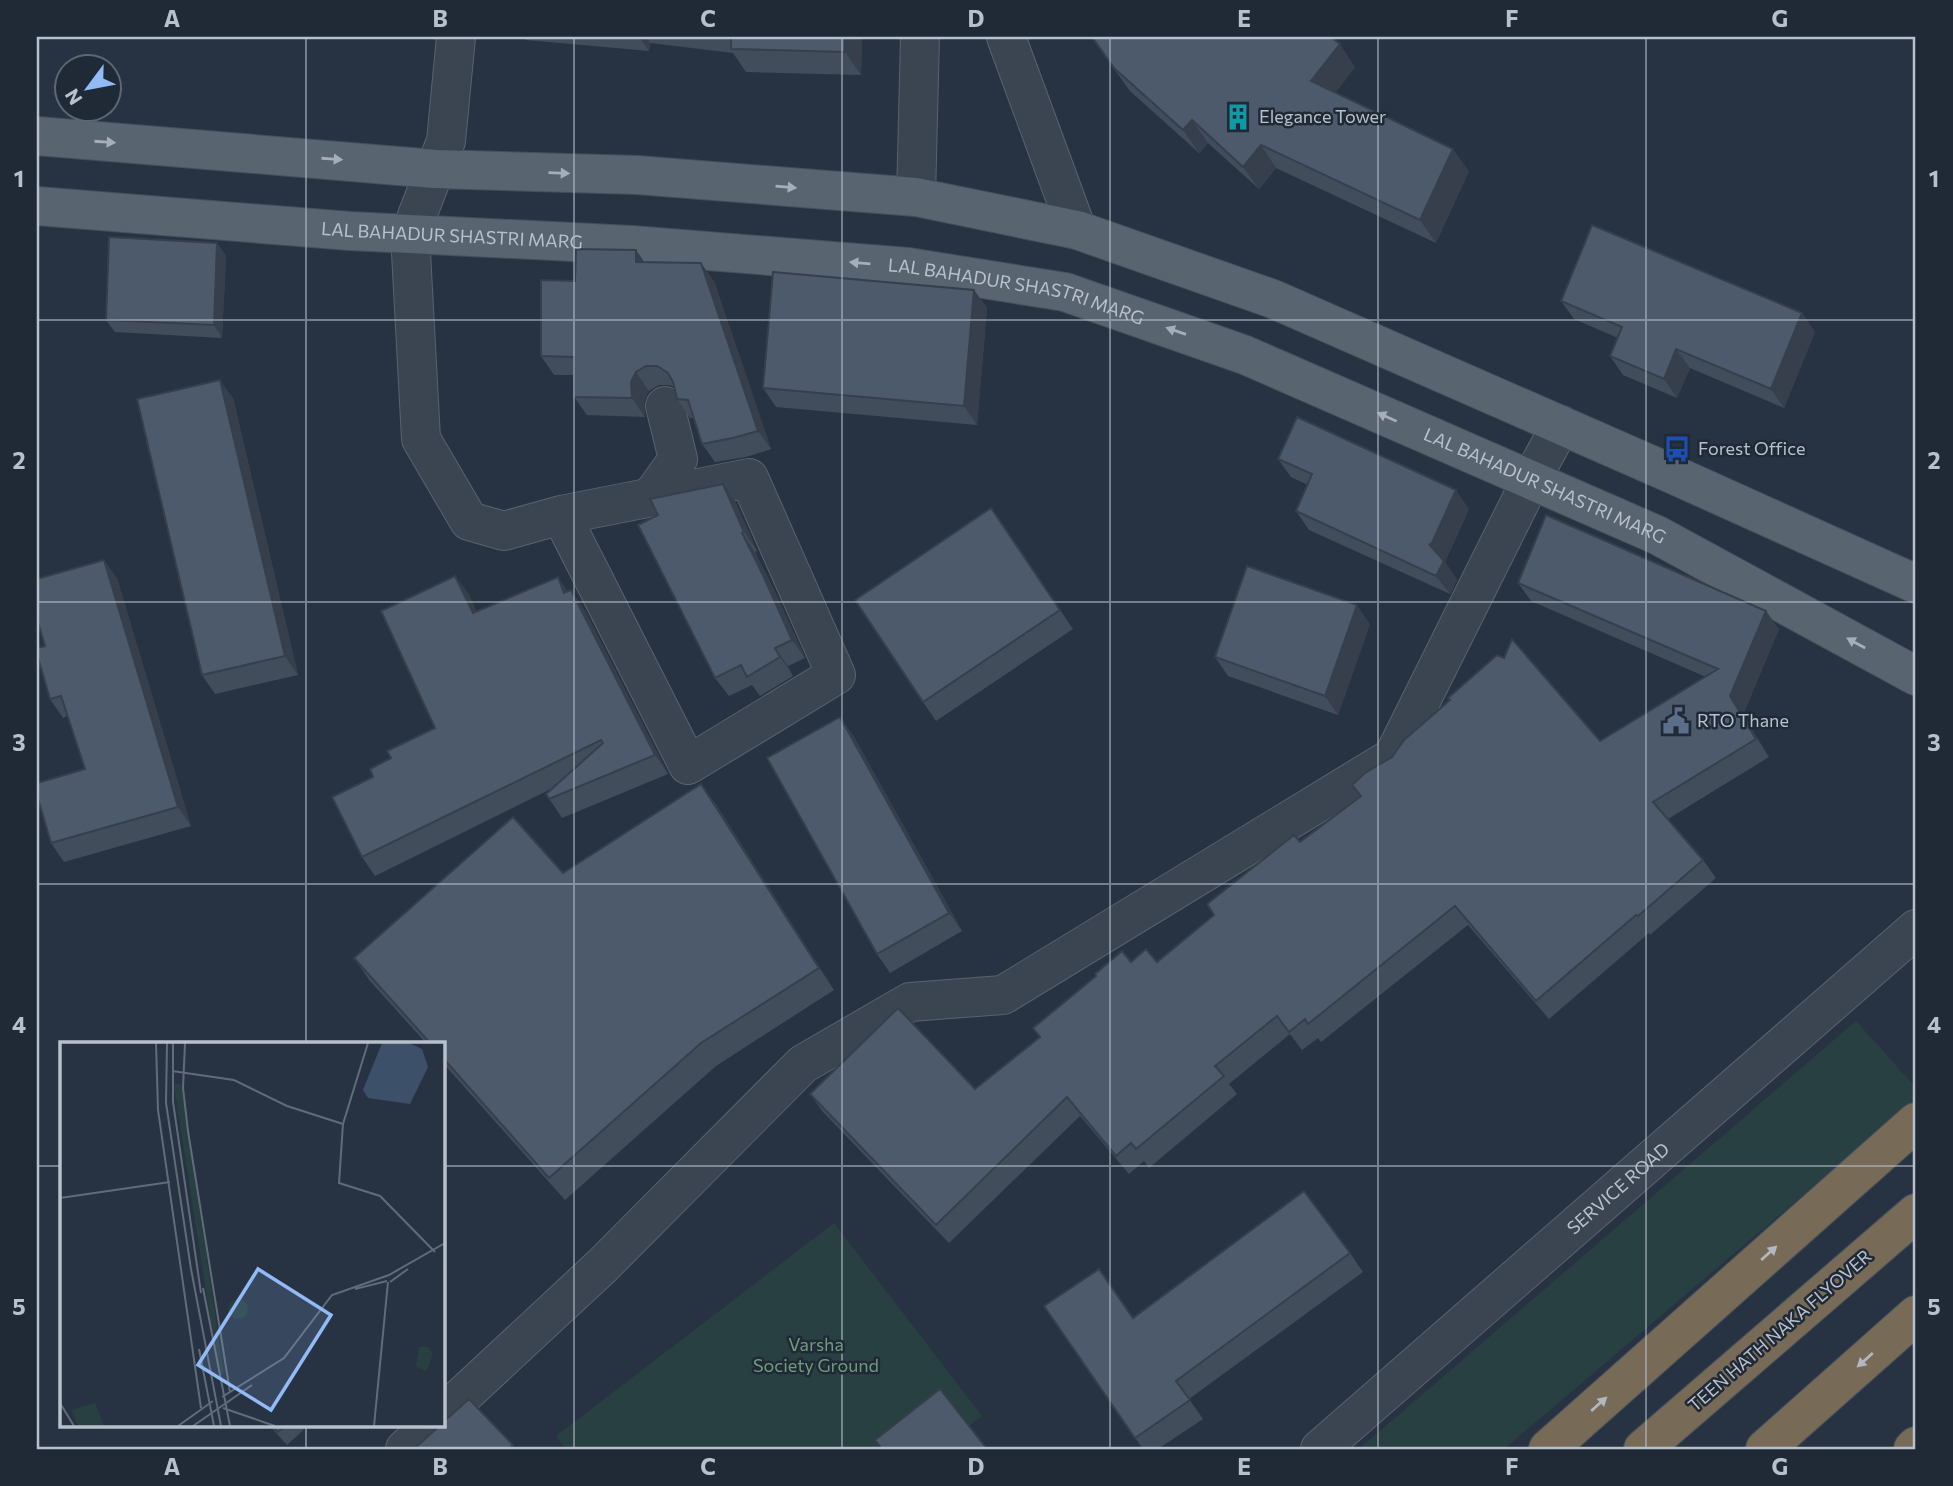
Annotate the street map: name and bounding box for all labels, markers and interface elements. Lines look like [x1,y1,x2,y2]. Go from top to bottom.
text: A [164,4,181,32]
text: B [432,4,448,32]
text: C [700,4,716,32]
text: D [968,4,985,32]
text: E [1237,4,1251,32]
text: F [1505,4,1519,32]
text: G [1772,4,1788,32]
north arrow [52,52,122,122]
text: N [60,85,87,109]
building icon: Elegance Tower [1223,102,1253,132]
place label: Elegance Tower [1259,105,1386,127]
one-way arrow [94,136,116,147]
one-way arrow [321,154,343,165]
text: 1 [14,164,24,192]
text: 1 [1929,164,1939,192]
one-way arrow [548,167,570,178]
one-way arrow [775,182,797,193]
street label: LAL BAHADUR SHASTRI MARG [320,217,583,253]
street label: LAL BAHADUR SHASTRI MARG [887,253,1147,329]
one-way arrow [848,257,870,268]
one-way arrow [1166,325,1187,336]
one-way arrow [1377,411,1397,423]
street label: LAL BAHADUR SHASTRI MARG [1421,423,1670,548]
bus stop icon: Forest Office [1662,434,1692,464]
place label: Forest Office [1698,437,1806,459]
text: 2 [12,446,26,474]
text: 2 [1927,446,1941,474]
one-way arrow [1847,637,1866,649]
public building icon: RTO Thane [1661,706,1691,736]
place label: RTO Thane [1697,709,1789,731]
text: 3 [12,728,26,756]
text: 3 [1927,728,1941,756]
text: 4 [12,1010,26,1038]
text: 4 [1927,1010,1941,1038]
inset map [60,1042,444,1426]
street label: SERVICE ROAD [1562,1137,1673,1238]
street label: TEEN HATH NAKA FLYOVER [1683,1245,1876,1416]
one-way arrow [1760,1245,1777,1261]
text: 5 [12,1292,26,1320]
text: 5 [1927,1292,1941,1320]
park label: Varsha Society Ground [753,1333,879,1376]
one-way arrow [1856,1352,1874,1368]
one-way arrow [1590,1396,1608,1412]
text: A [164,1452,181,1480]
text: B [432,1452,448,1480]
text: C [700,1452,716,1480]
text: D [968,1452,985,1480]
text: E [1237,1452,1251,1480]
text: F [1505,1452,1519,1480]
text: G [1772,1452,1788,1480]

